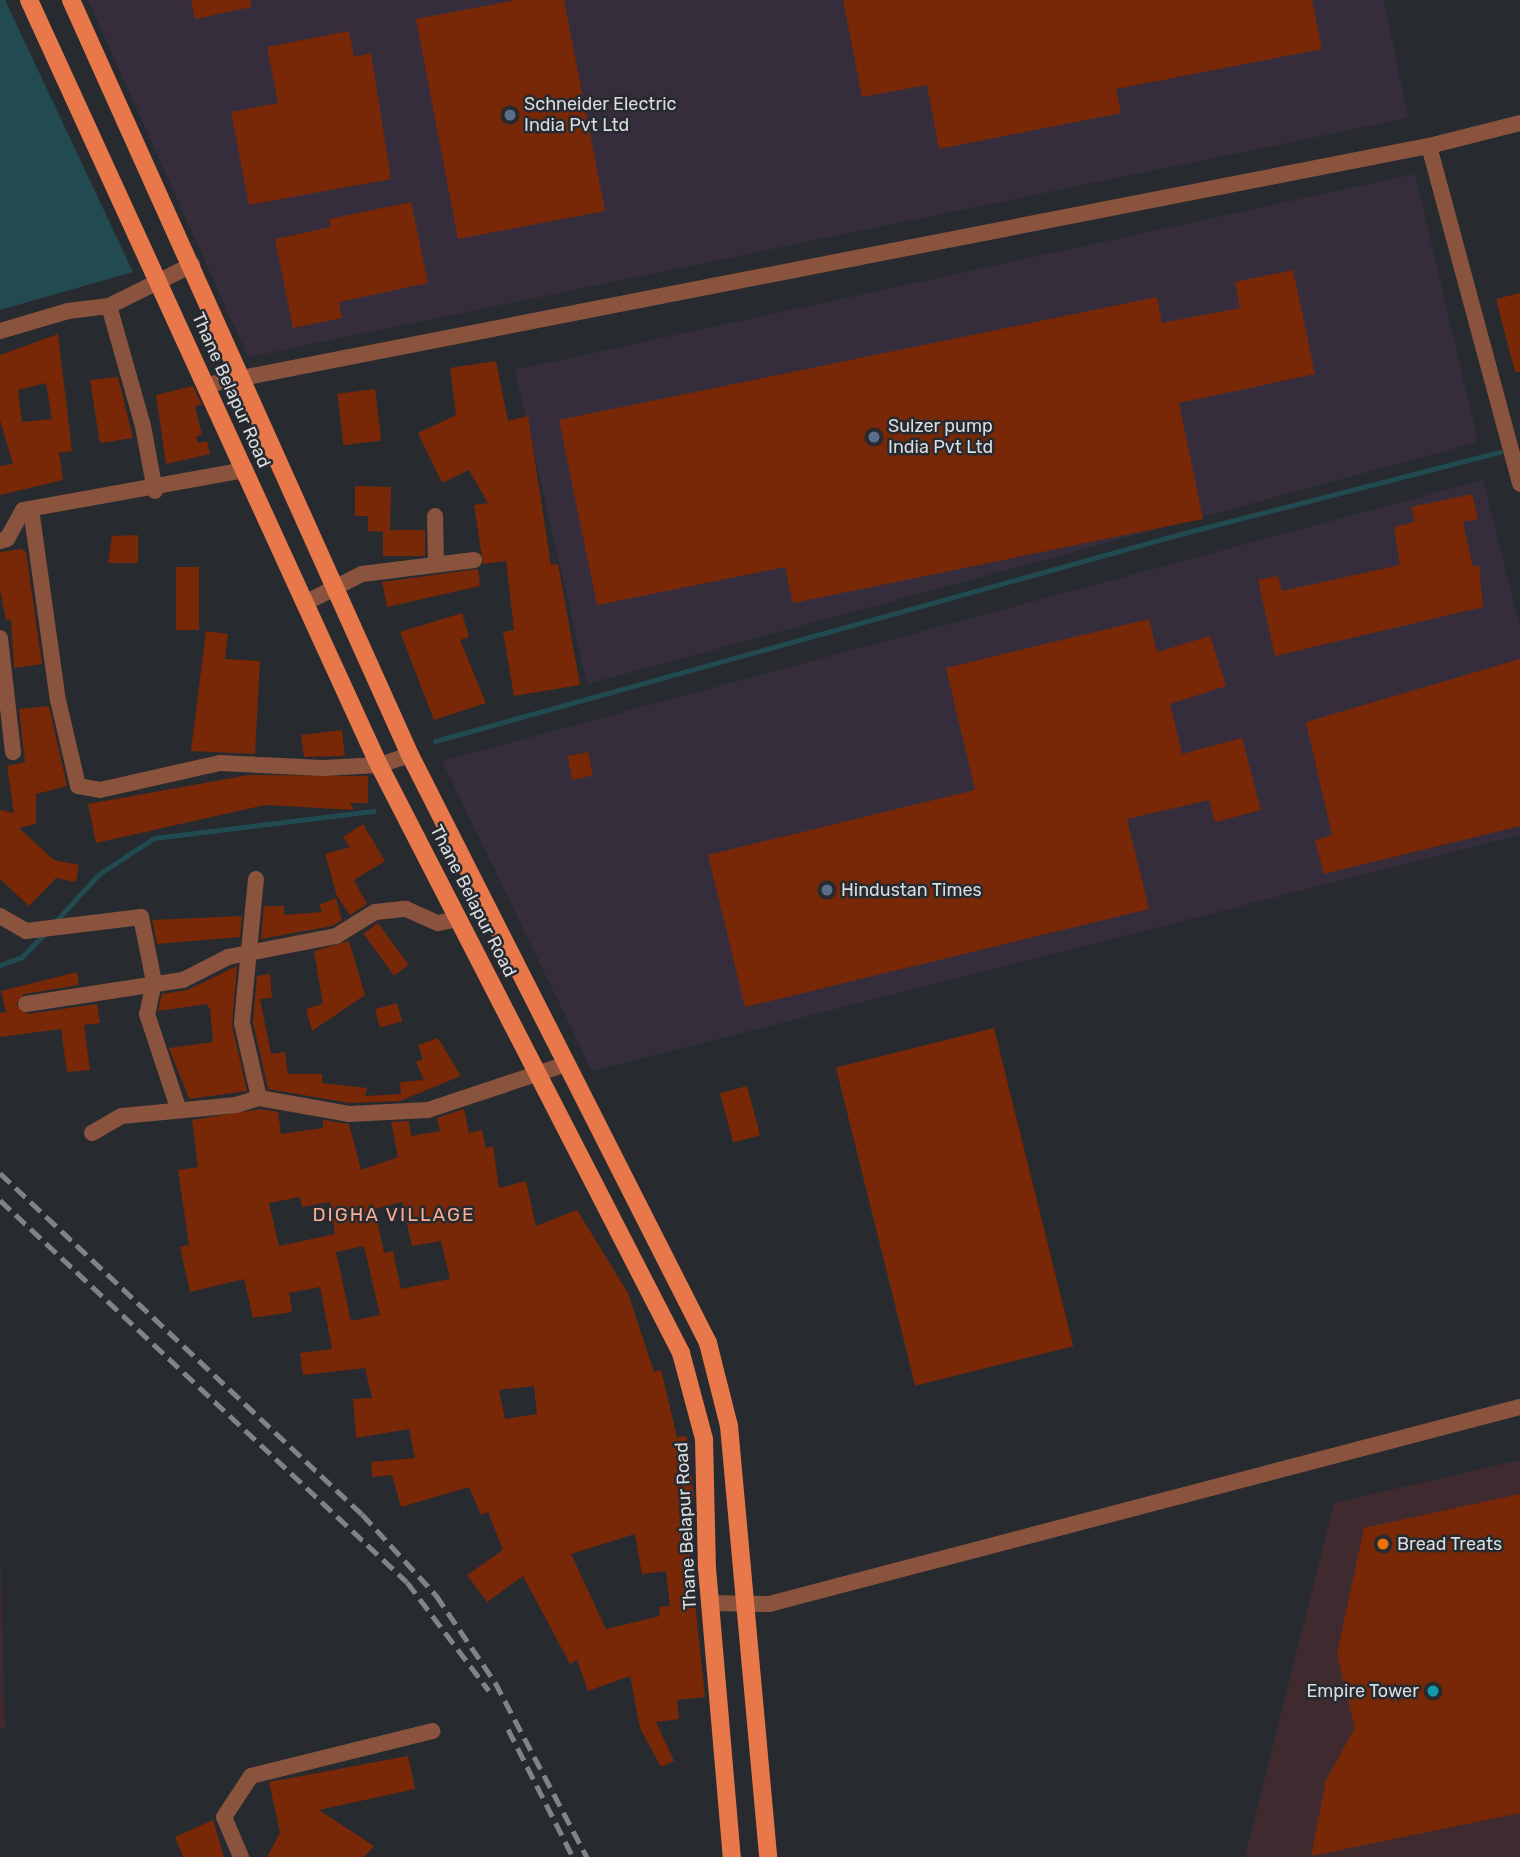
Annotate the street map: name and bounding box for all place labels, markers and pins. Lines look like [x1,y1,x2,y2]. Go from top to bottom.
place label: Schneider Electric India Pvt Ltd [524,94,677,136]
marker: Schneider Electric India Pvt Ltd [502,107,518,123]
place label: Sulzer pump India Pvt Ltd [888,416,993,458]
marker: Sulzer pump India Pvt Ltd [866,429,882,445]
place label: Hindustan Times [841,879,982,901]
marker: Hindustan Times [819,882,835,898]
place label: Bread Treats [1397,1533,1503,1555]
marker: Bread Treats [1375,1536,1391,1552]
place label: Empire Tower [1306,1680,1419,1702]
marker: Empire Tower [1425,1683,1441,1699]

